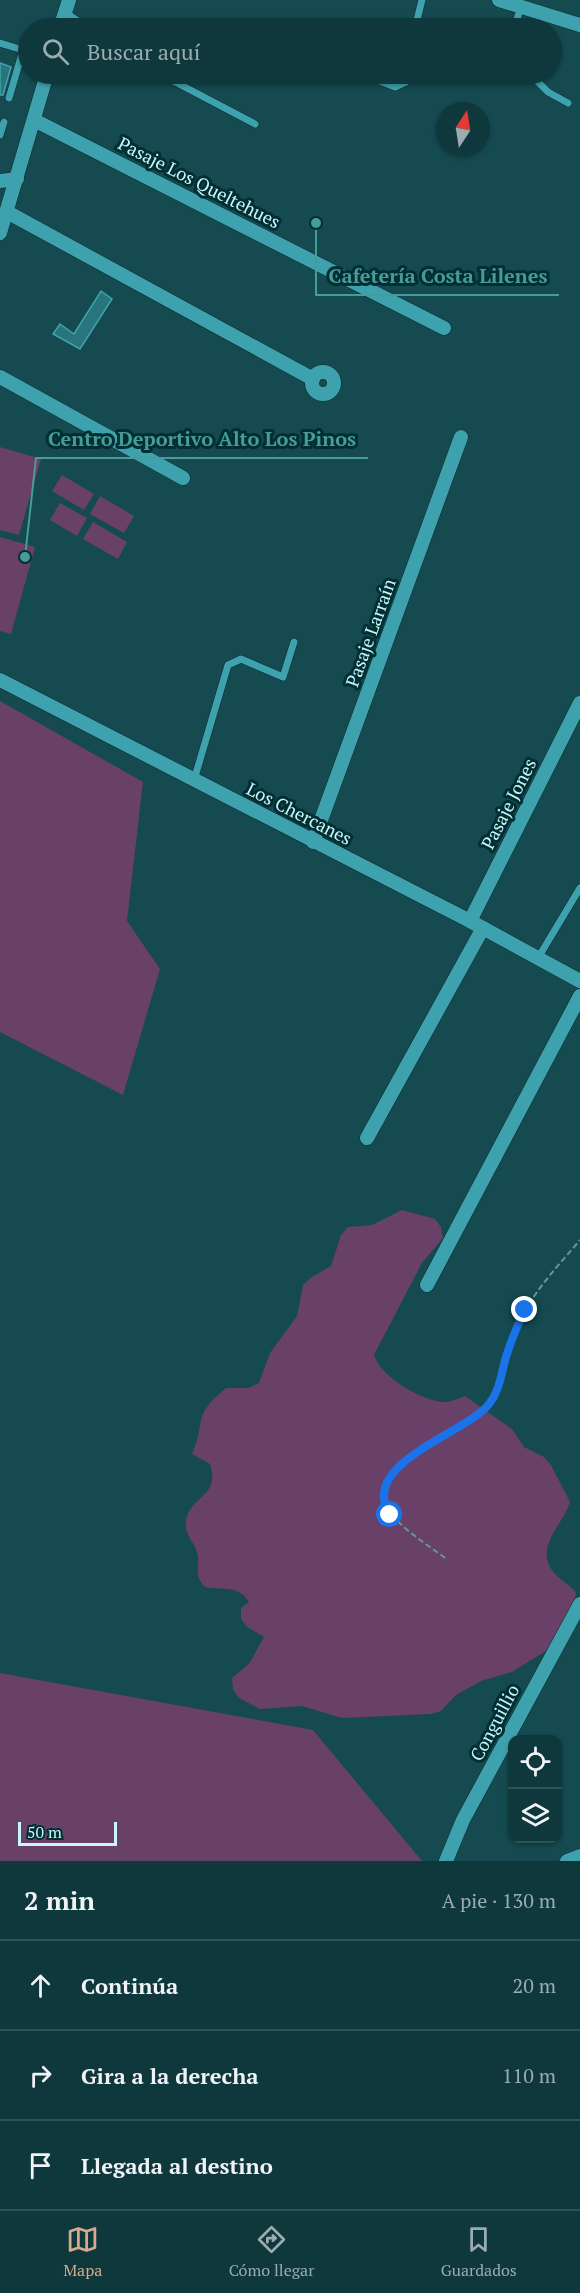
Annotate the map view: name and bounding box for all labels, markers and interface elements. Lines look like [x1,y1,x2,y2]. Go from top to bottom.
search box [18,18,562,84]
icon: search [39,35,72,68]
text: Buscar aquí [87,37,200,66]
north arrow [436,102,490,156]
street label: Pasaje Los Queltehues [114,131,285,233]
callout: Cafetería Costa Lilenes [316,257,559,295]
text: Cafetería Costa Lilenes [329,262,547,289]
callout: Centro Deportivo Alto Los Pinos [36,420,368,458]
text: Centro Deportivo Alto Los Pinos [48,425,356,452]
street label: Pasaje Larraín [339,575,401,690]
street label: Pasaje Jones [475,754,541,853]
street label: Los Chercanes [243,776,356,850]
route end [511,1296,537,1322]
route start [376,1501,402,1527]
street label: Conguillio [464,1680,524,1765]
map controls [508,1735,562,1843]
button: locate [508,1735,562,1789]
button: layers [508,1789,562,1843]
scale bar [18,1819,117,1846]
text: 50 m [27,1821,62,1843]
text: 2 min [24,1883,95,1917]
text: A pie · 130 m [442,1887,556,1914]
icon: ahead [24,1969,57,2002]
text: Continúa [81,1971,178,2000]
text: 20 m [513,1972,556,1999]
icon: right [24,2059,57,2092]
text: Gira a la derecha [81,2061,259,2090]
text: 110 m [502,2062,556,2089]
icon: arrive [24,2149,57,2182]
text: Llegada al destino [81,2151,273,2180]
tab: Mapa [63,2223,102,2281]
tab: Cómo llegar [229,2223,314,2281]
tab: Guardados [441,2223,517,2281]

